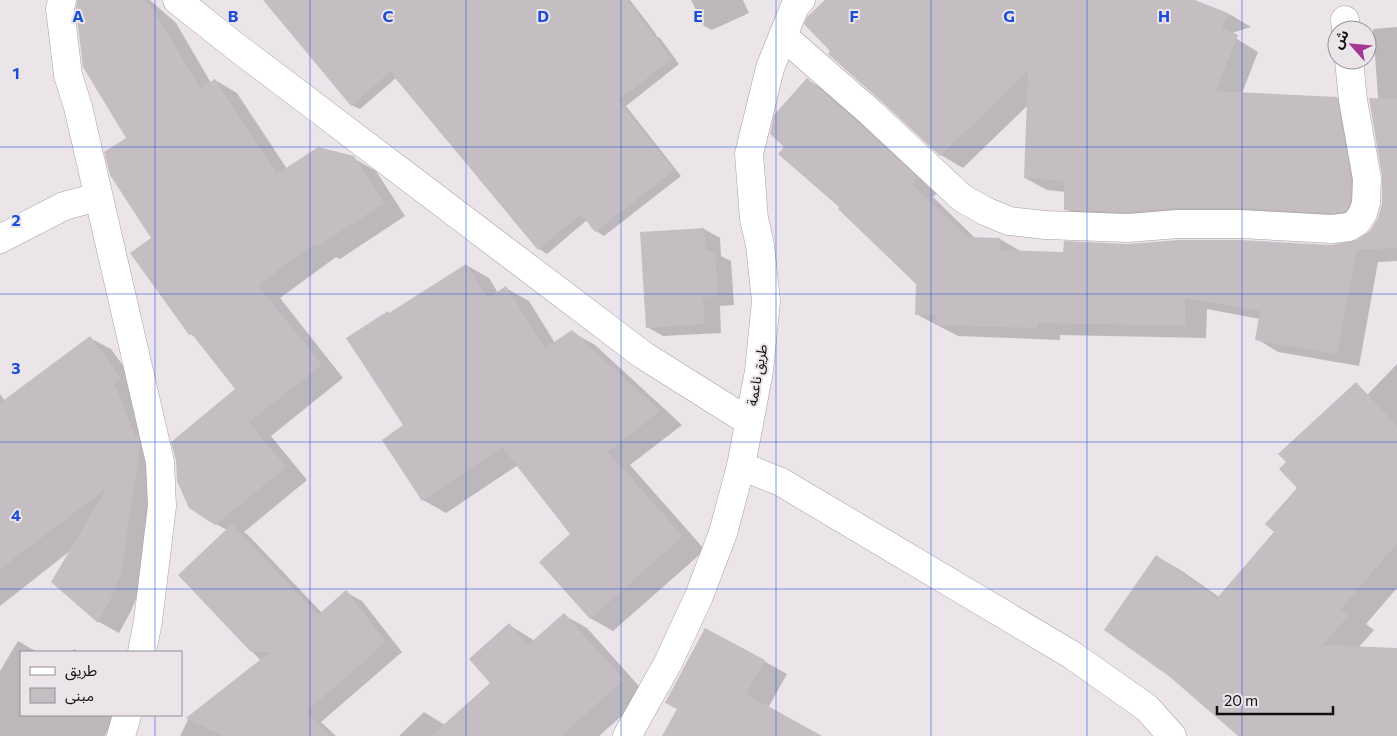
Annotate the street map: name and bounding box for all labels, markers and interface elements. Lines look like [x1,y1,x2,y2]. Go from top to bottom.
text: A [72,6,84,25]
text: B [228,6,239,25]
text: C [383,6,394,25]
text: D [537,6,549,25]
text: E [693,6,703,25]
text: F [849,6,859,25]
text: G [1003,6,1015,25]
text: H [1158,6,1170,25]
north arrow [1327,20,1377,70]
text: ش [1328,26,1352,51]
text: 1 [12,63,20,82]
text: 2 [11,210,21,229]
street label: طريق ناعمة [743,343,772,408]
text: 3 [11,358,21,377]
text: 4 [11,505,21,524]
legend [20,651,182,716]
text: طريق [65,661,97,681]
scale bar [1217,684,1333,716]
text: مبنى [65,686,94,705]
text: 20 m [1224,691,1258,709]

